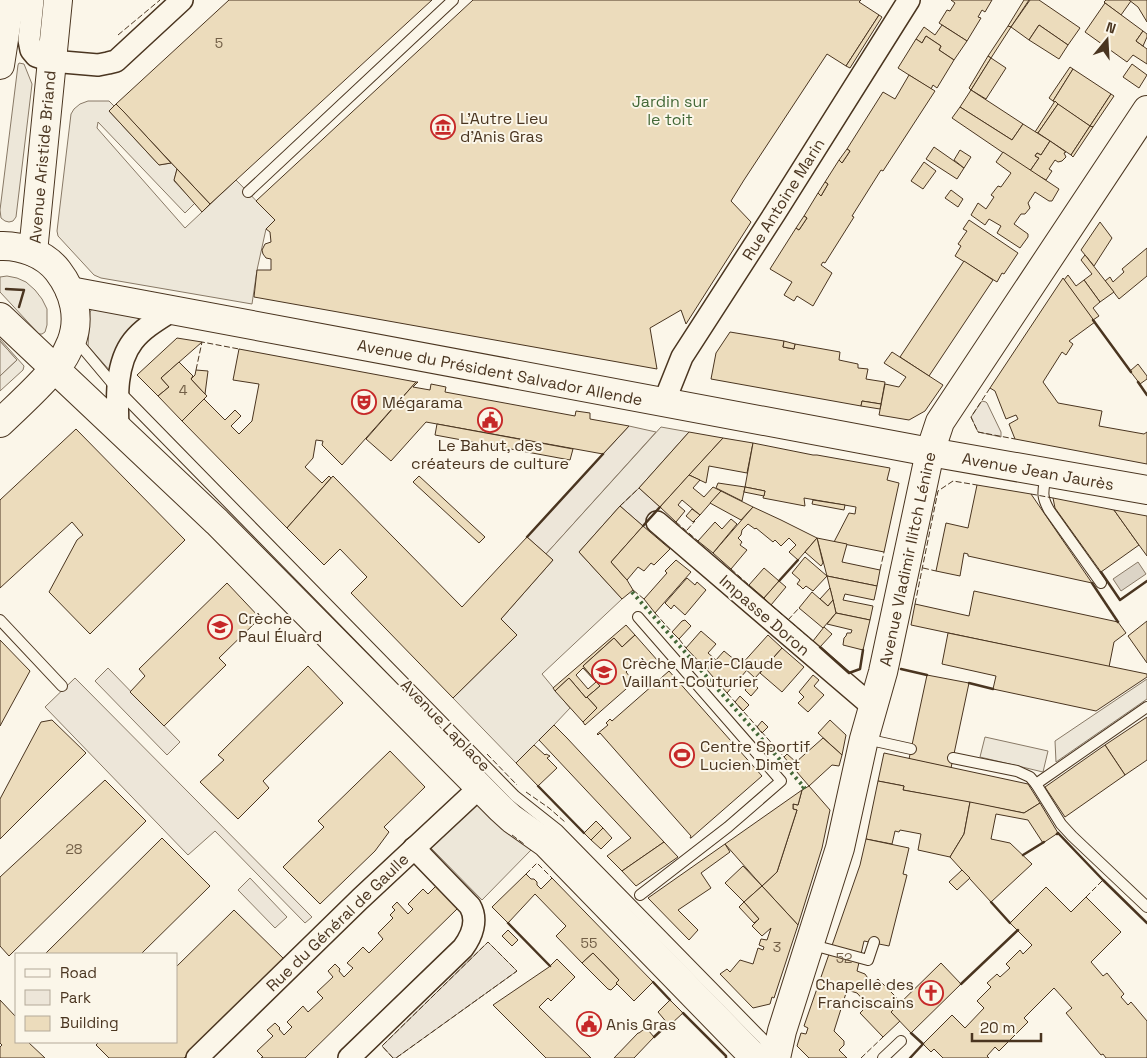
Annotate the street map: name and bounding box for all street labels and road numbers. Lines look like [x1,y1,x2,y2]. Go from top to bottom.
street label: Avenue Aristide Briand [24,70,61,244]
street label: Rue Antoine Marin [737,134,829,264]
street label: Avenue du Président Salvador Allende [355,334,644,410]
street label: Avenue Jean Jaurès [960,448,1115,495]
street label: Avenue Vladimir Ilitch Lénine [874,450,940,668]
street label: Impasse Doron [715,570,814,661]
street label: Avenue Laplace [396,675,495,776]
street label: Rue du Général de Gaulle [262,849,413,996]

